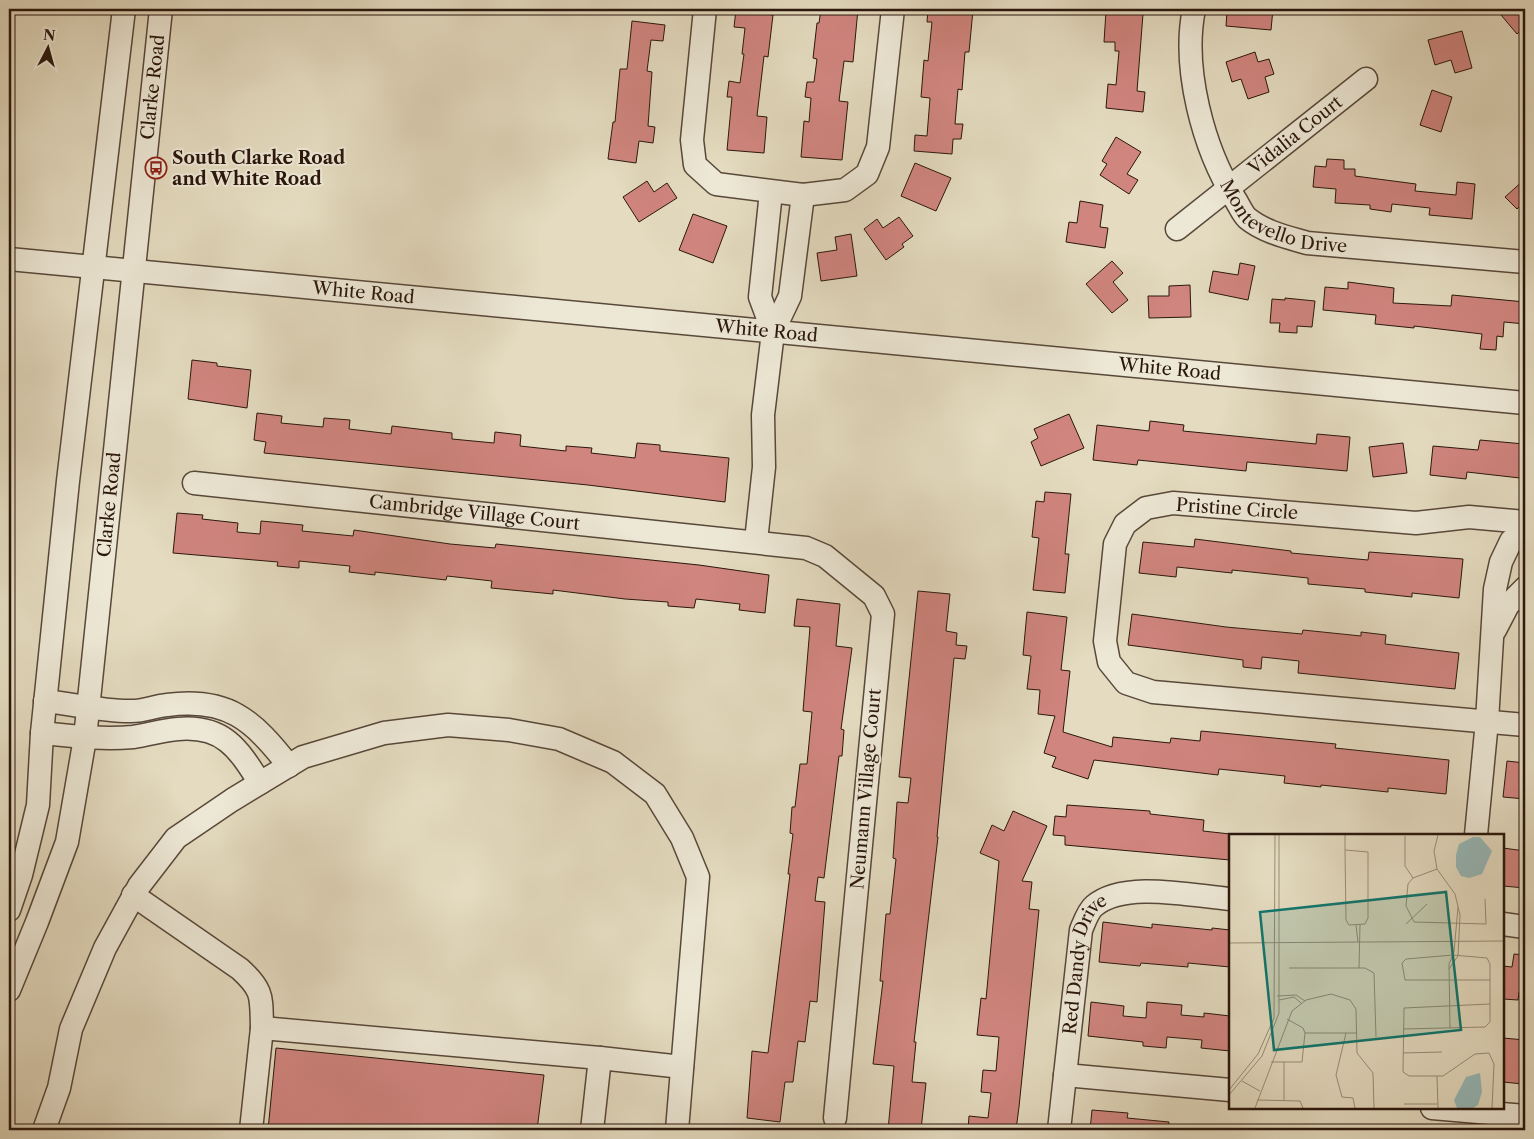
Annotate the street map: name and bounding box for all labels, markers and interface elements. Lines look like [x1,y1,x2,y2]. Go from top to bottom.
north arrow [22,22,72,72]
text: N [42,25,56,45]
street label: Clarke Road [136,33,169,141]
street label: Vidalia Court [1243,91,1347,180]
place label: South Clarke Road and White Road [172,147,345,190]
bus stop icon: South Clarke Road and White Road [144,156,168,180]
street label: Montevello Drive [1215,176,1348,257]
street label: White Road [310,277,416,308]
street label: White Road [713,315,819,347]
street label: White Road [1117,353,1222,385]
street label: Clarke Road [93,451,126,558]
street label: Cambridge Village Court [368,491,581,535]
street label: Pristine Circle [1175,494,1299,524]
street label: Neumann Village Court [846,687,886,890]
inset map [1229,834,1504,1109]
street label: Red Dandy Drive [1059,889,1111,1036]

